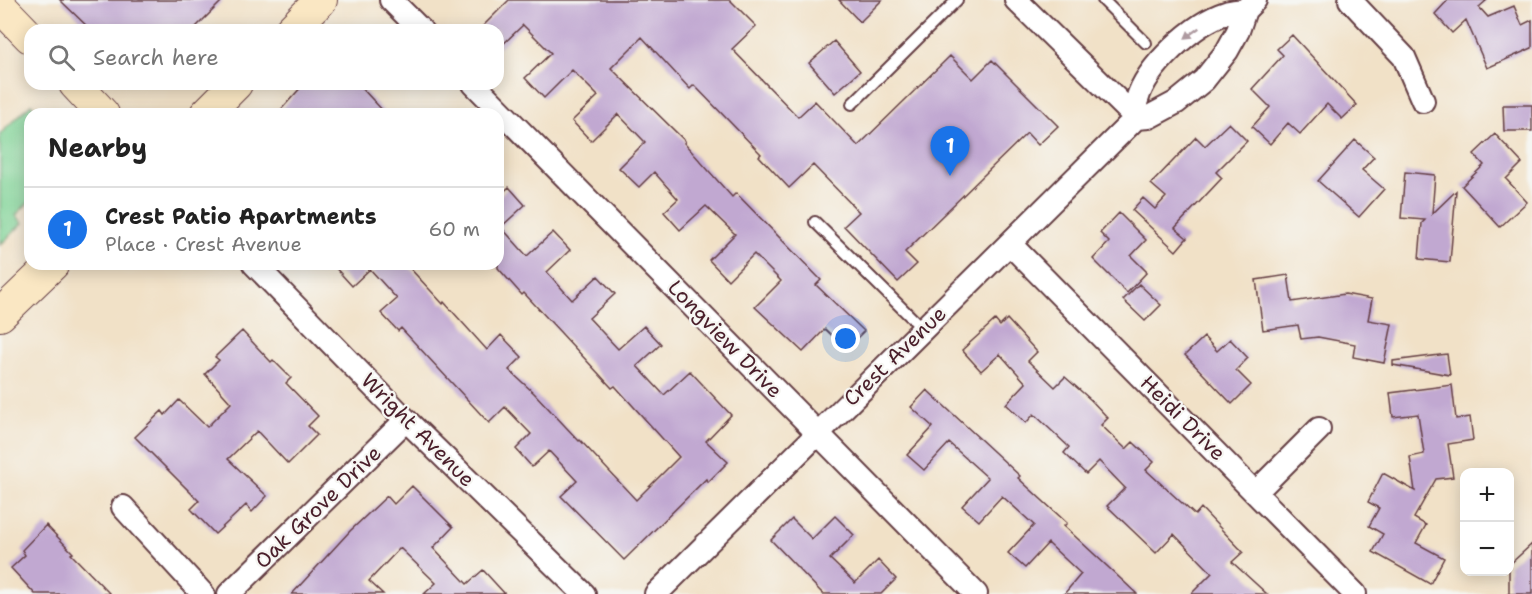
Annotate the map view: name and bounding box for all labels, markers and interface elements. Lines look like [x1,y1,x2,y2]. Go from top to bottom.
search box [24,24,504,90]
one-way arrow [1185,27,1201,39]
icon: search [45,41,78,74]
text: Search here [93,43,219,72]
pin: 1 [930,126,970,176]
text: Nearby [48,130,147,165]
text: Crest Patio Apartments [105,202,377,231]
text: 1 [63,216,72,242]
text: 60 m [428,216,480,242]
text: Place · Crest Avenue [105,231,302,257]
street label: Longview Drive [661,274,789,404]
street label: Crest Avenue [837,300,953,412]
your location [831,324,860,353]
street label: Wright Avenue [355,367,481,493]
street label: Heidi Drive [1134,369,1232,467]
street label: Oak Grove Drive [249,439,387,575]
map controls [1460,468,1514,576]
button: + [1460,468,1514,522]
button: − [1460,522,1514,576]

